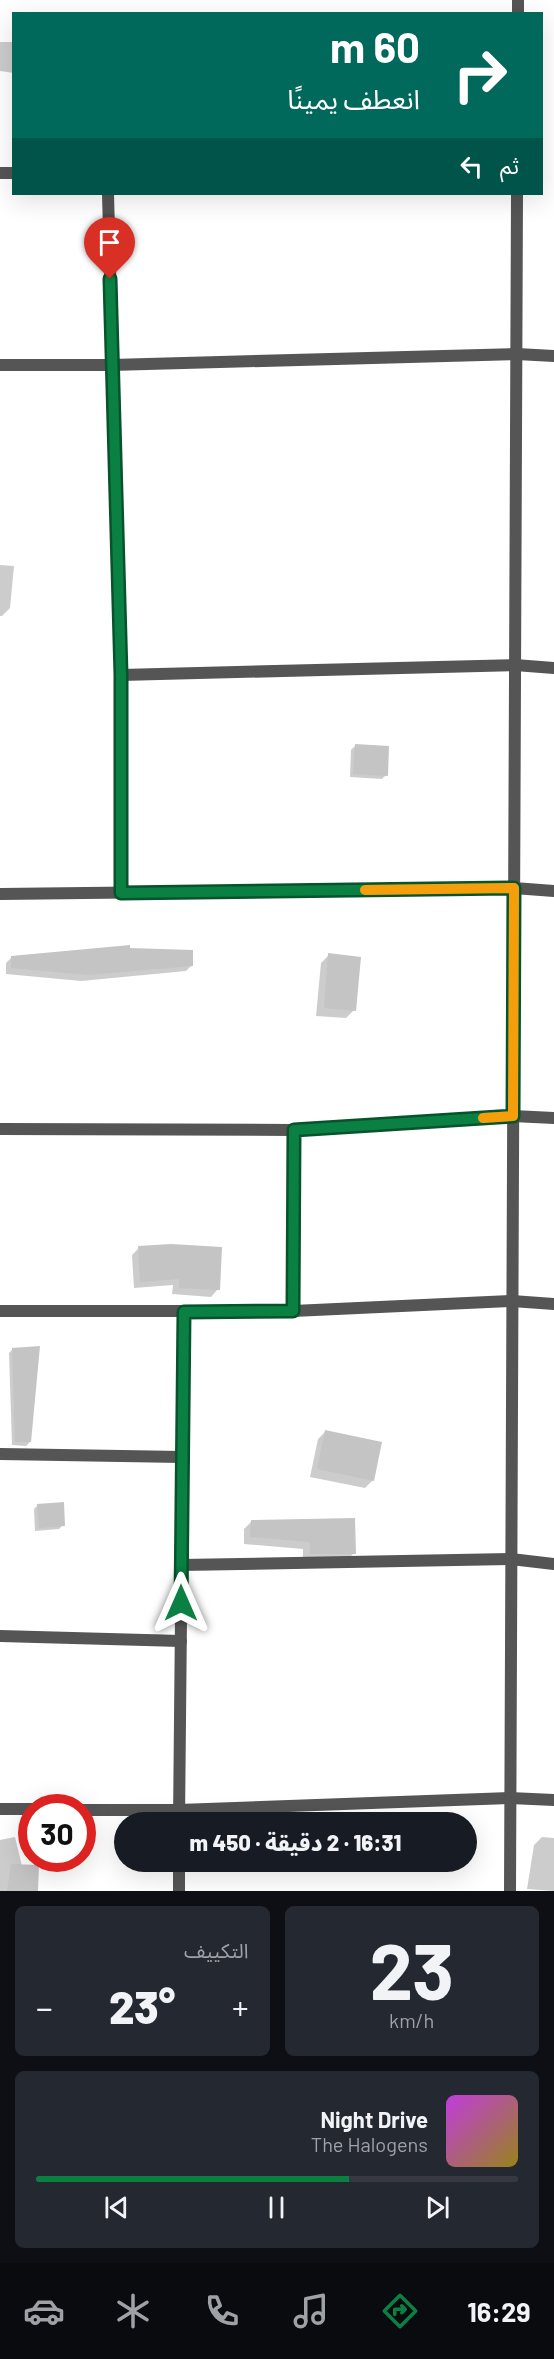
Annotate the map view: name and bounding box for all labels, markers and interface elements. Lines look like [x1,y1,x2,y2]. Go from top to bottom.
text: 60 m [330,21,420,71]
icon: right [441,36,519,114]
text: انعطف يمينًا [287,82,420,114]
icon: left [455,150,488,183]
text: ثم [500,152,519,178]
pin [84,217,135,279]
icon: arrive [93,226,126,259]
position arrow [149,1571,213,1635]
speed limit sign: 30 [18,1794,96,1872]
text: 16:31 · 2 دقيقة · 450 m [190,1829,401,1855]
text: 23 [369,1922,454,2016]
text: التكييف [184,1938,249,1962]
text: 23° [109,1979,175,2033]
text: − [36,1987,53,2027]
text: + [232,1987,248,2027]
text: km/h [389,2008,434,2032]
text: Night Drive [320,2106,428,2132]
text: The Halogens [311,2132,428,2156]
icon: previous [100,2191,133,2224]
icon: pause [260,2191,293,2224]
icon: next [421,2191,454,2224]
icon: car [23,2290,65,2332]
icon: climate [112,2290,154,2332]
icon: phone [201,2290,243,2332]
icon: music [290,2290,332,2332]
icon: directions [379,2290,421,2332]
text: 16:29 [467,2295,531,2327]

